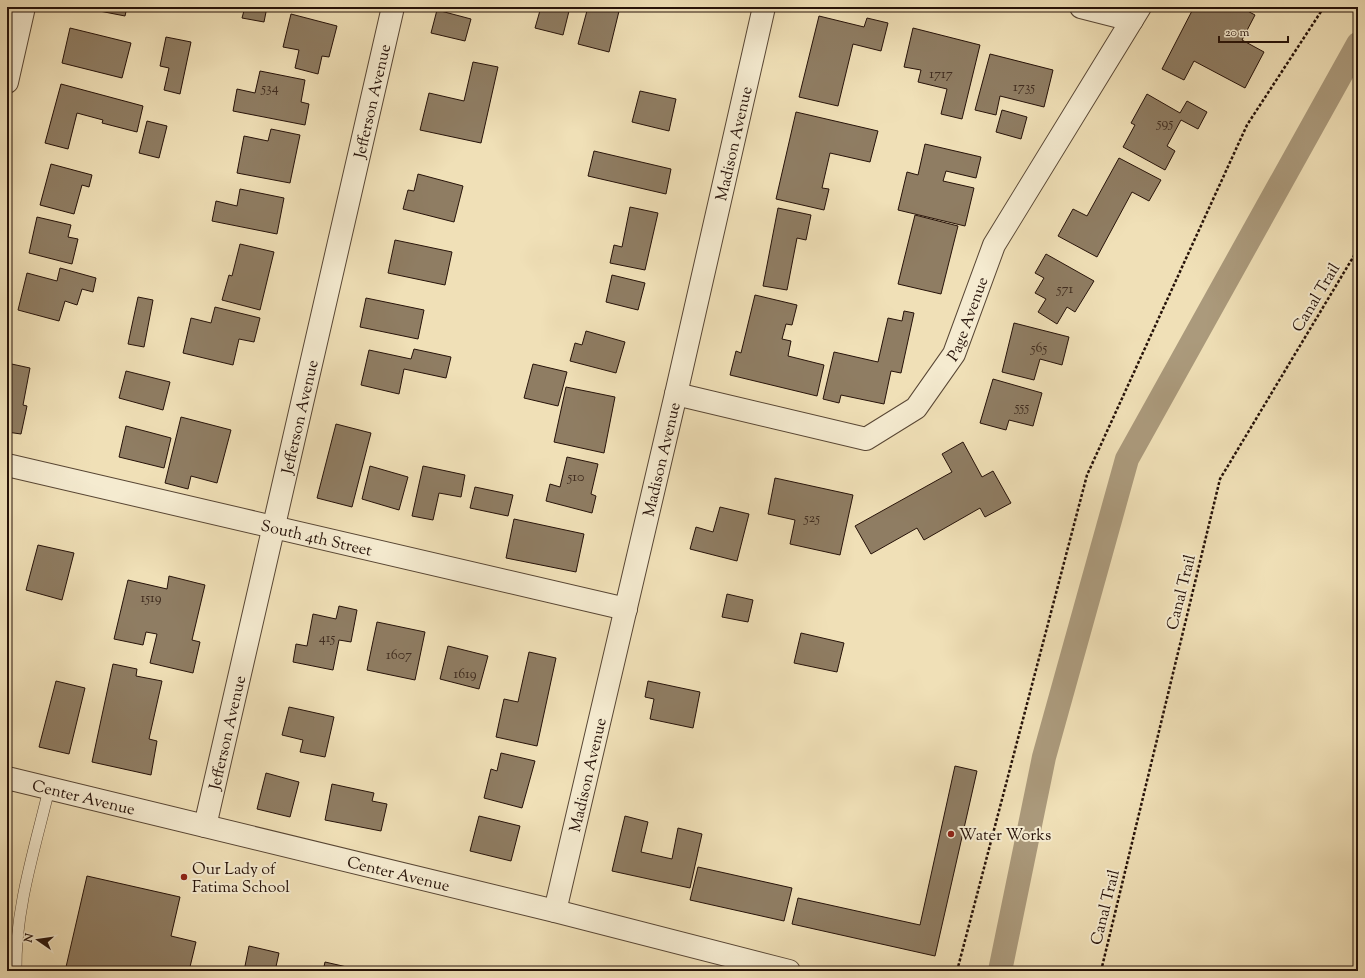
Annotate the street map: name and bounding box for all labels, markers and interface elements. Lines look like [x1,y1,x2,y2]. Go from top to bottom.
scale bar [1219,18,1288,44]
text: 20 m [1225,24,1250,42]
street label: Jefferson Avenue [349,42,398,162]
house number: 1717 [929,65,953,85]
house number: 1735 [1013,78,1035,98]
house number: 534 [260,79,279,99]
street label: Madison Avenue [711,84,760,203]
house number: 595 [1156,114,1173,134]
street label: Canal Trail [1287,259,1347,337]
street label: Page Avenue [943,274,995,367]
house number: 571 [1056,280,1074,300]
house number: 565 [1030,339,1047,359]
street label: Jefferson Avenue [277,358,326,478]
house number: 555 [1014,398,1030,418]
street label: Madison Avenue [639,400,688,519]
house number: 510 [567,468,584,488]
house number: 525 [803,509,820,529]
street label: South 4th Street [258,515,375,564]
street label: Canal Trail [1162,552,1203,633]
house number: 1519 [141,589,162,609]
house number: 415 [319,629,336,649]
house number: 1607 [386,646,412,666]
house number: 1619 [453,665,477,685]
street label: Jefferson Avenue [204,674,253,793]
street label: Madison Avenue [565,716,614,835]
street label: Center Avenue [29,775,137,823]
place label: Water Works [959,825,1051,848]
marker: Water Works [946,829,956,839]
street label: Center Avenue [344,852,452,899]
place label: Our Lady of Fatima School [192,859,290,900]
street label: Canal Trail [1086,867,1127,948]
marker: Our Lady of Fatima School [179,872,189,882]
north arrow [18,920,58,960]
text: N [20,932,38,945]

